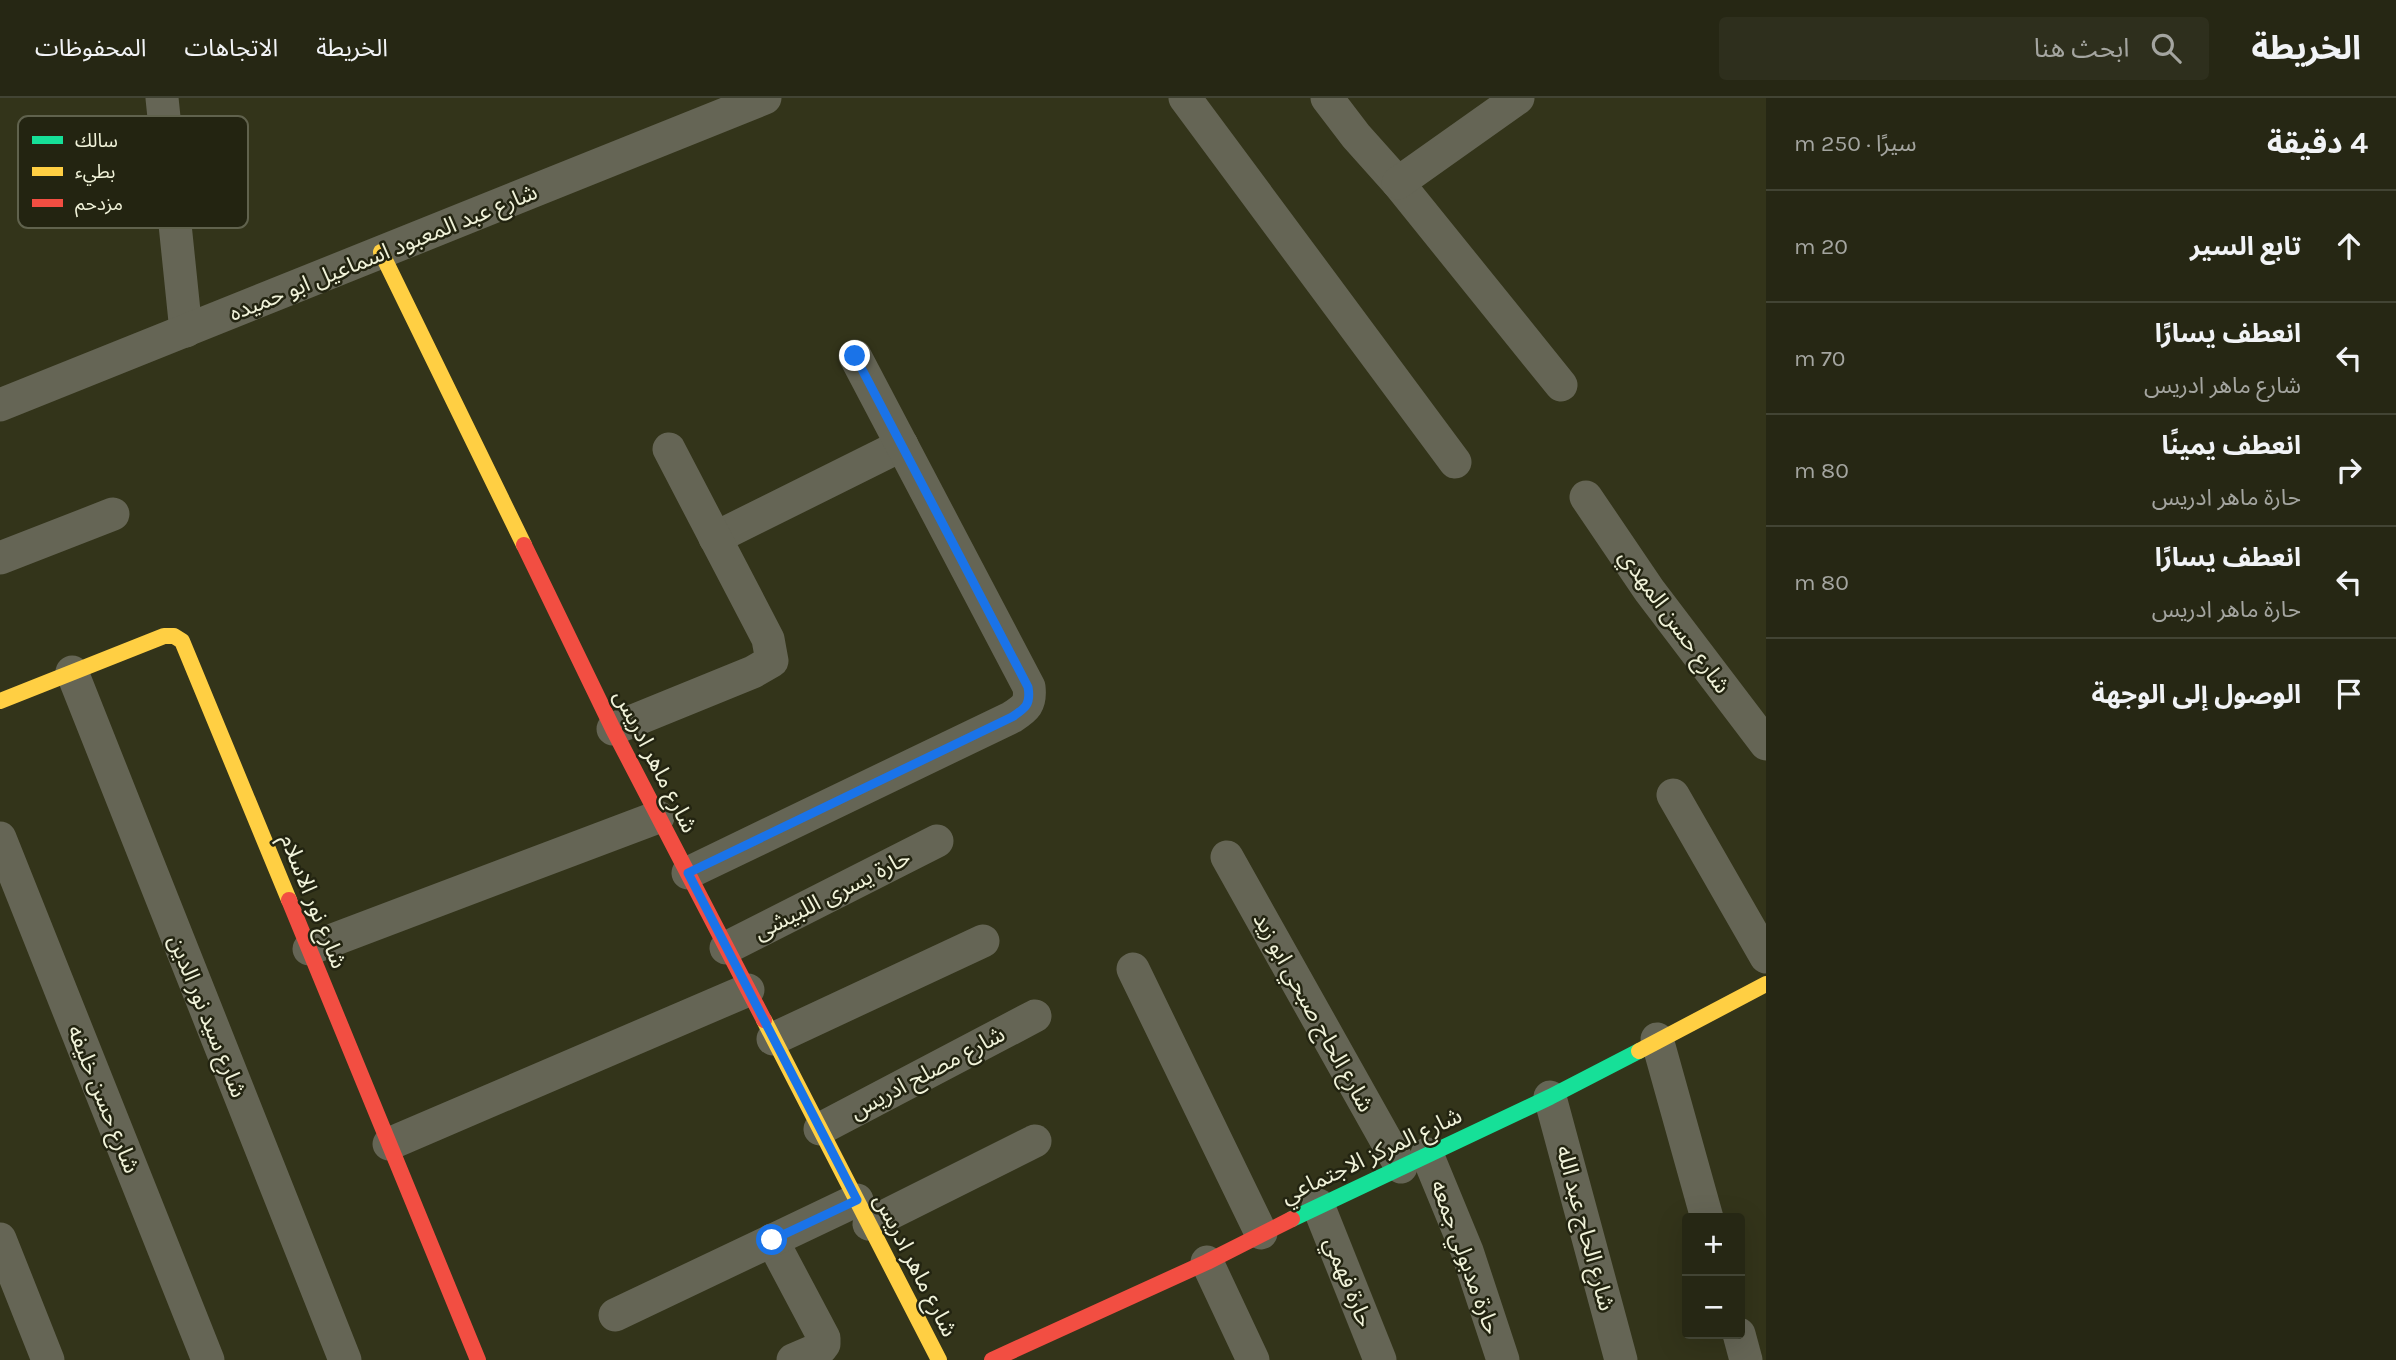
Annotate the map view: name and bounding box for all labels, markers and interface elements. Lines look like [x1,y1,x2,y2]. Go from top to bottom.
search box [1719,17,2209,80]
icon: search [2147,29,2185,67]
text: الخريطة [2251,29,2361,67]
text: ابحث هنا [2034,33,2129,64]
text: المحفوظات [35,34,146,62]
text: الاتجاهات [184,34,278,62]
text: الخريطة [316,34,388,62]
legend [18,116,248,228]
text: 4 دقيقة [2267,125,2368,161]
text: سالك [75,130,118,152]
text: سيرًا · 250 m [1794,130,1917,157]
text: بطيء [75,161,115,186]
street label: شارع عبد المعبود اسماعيل ابو حميده [225,178,542,330]
text: مزدحم [75,193,123,218]
icon: ahead [2330,227,2368,265]
text: تابع السير [2190,231,2301,262]
text: 20 m [1794,233,1848,260]
text: انعطف يسارًا [2155,318,2301,349]
icon: left [2330,339,2368,377]
route end [839,340,870,371]
text: 70 m [1794,345,1845,372]
text: شارع ماهر ادريس [2144,372,2301,399]
text: انعطف يمينًا [2161,430,2301,461]
icon: right [2330,451,2368,489]
text: 80 m [1794,457,1849,484]
text: حارة ماهر ادريس [2152,484,2301,511]
text: انعطف يسارًا [2155,542,2301,573]
street label: شارع حسن المهدي [1610,544,1736,701]
icon: left [2330,563,2368,601]
text: 80 m [1794,569,1849,596]
text: حارة ماهر ادريس [2152,596,2301,623]
icon: arrive [2330,675,2368,713]
text: الوصول إلى الوجهة [2092,679,2301,710]
street label: شارع ماهر ادريس [605,685,703,839]
street label: شارع نور الاسلام [271,830,353,974]
street label: حارة يسرى اللبيشى [749,843,915,946]
street label: شارع الحاج صبحي ابو زيد [1245,908,1380,1118]
street label: شارع سيد نور الدين [160,931,252,1103]
street label: شارع مصلح ادريس [845,1020,1011,1127]
street label: شارع حسن خليفه [59,1021,146,1178]
street label: شارع المركز الاجتماعي [1276,1102,1467,1212]
street label: شارع الحاج عبد الله [1548,1143,1621,1314]
street label: حارة مدبولي جمعه [1422,1176,1506,1339]
street label: شارع ماهر ادريس [865,1189,963,1343]
map controls [1682,1213,1745,1339]
button: + [1682,1213,1745,1276]
route start [756,1224,787,1255]
street label: حارة فهمي [1315,1233,1379,1332]
button: − [1682,1276,1745,1339]

